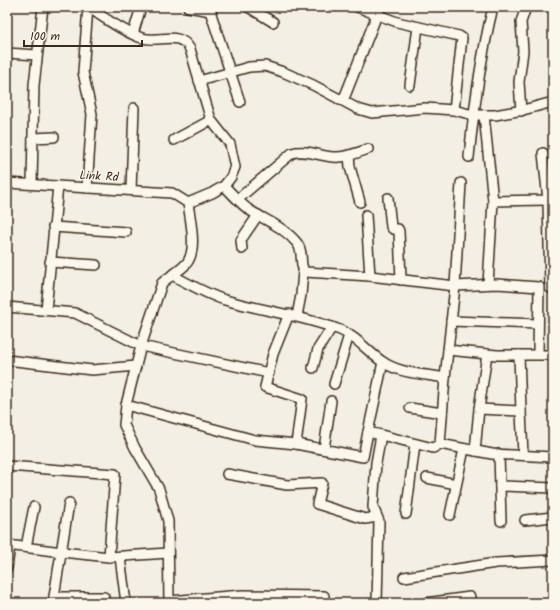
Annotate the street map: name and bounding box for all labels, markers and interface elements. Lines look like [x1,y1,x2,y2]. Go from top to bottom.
scale bar [24,22,142,48]
text: 100 m [30,27,61,46]
street label: Link Rd [79,166,120,187]

